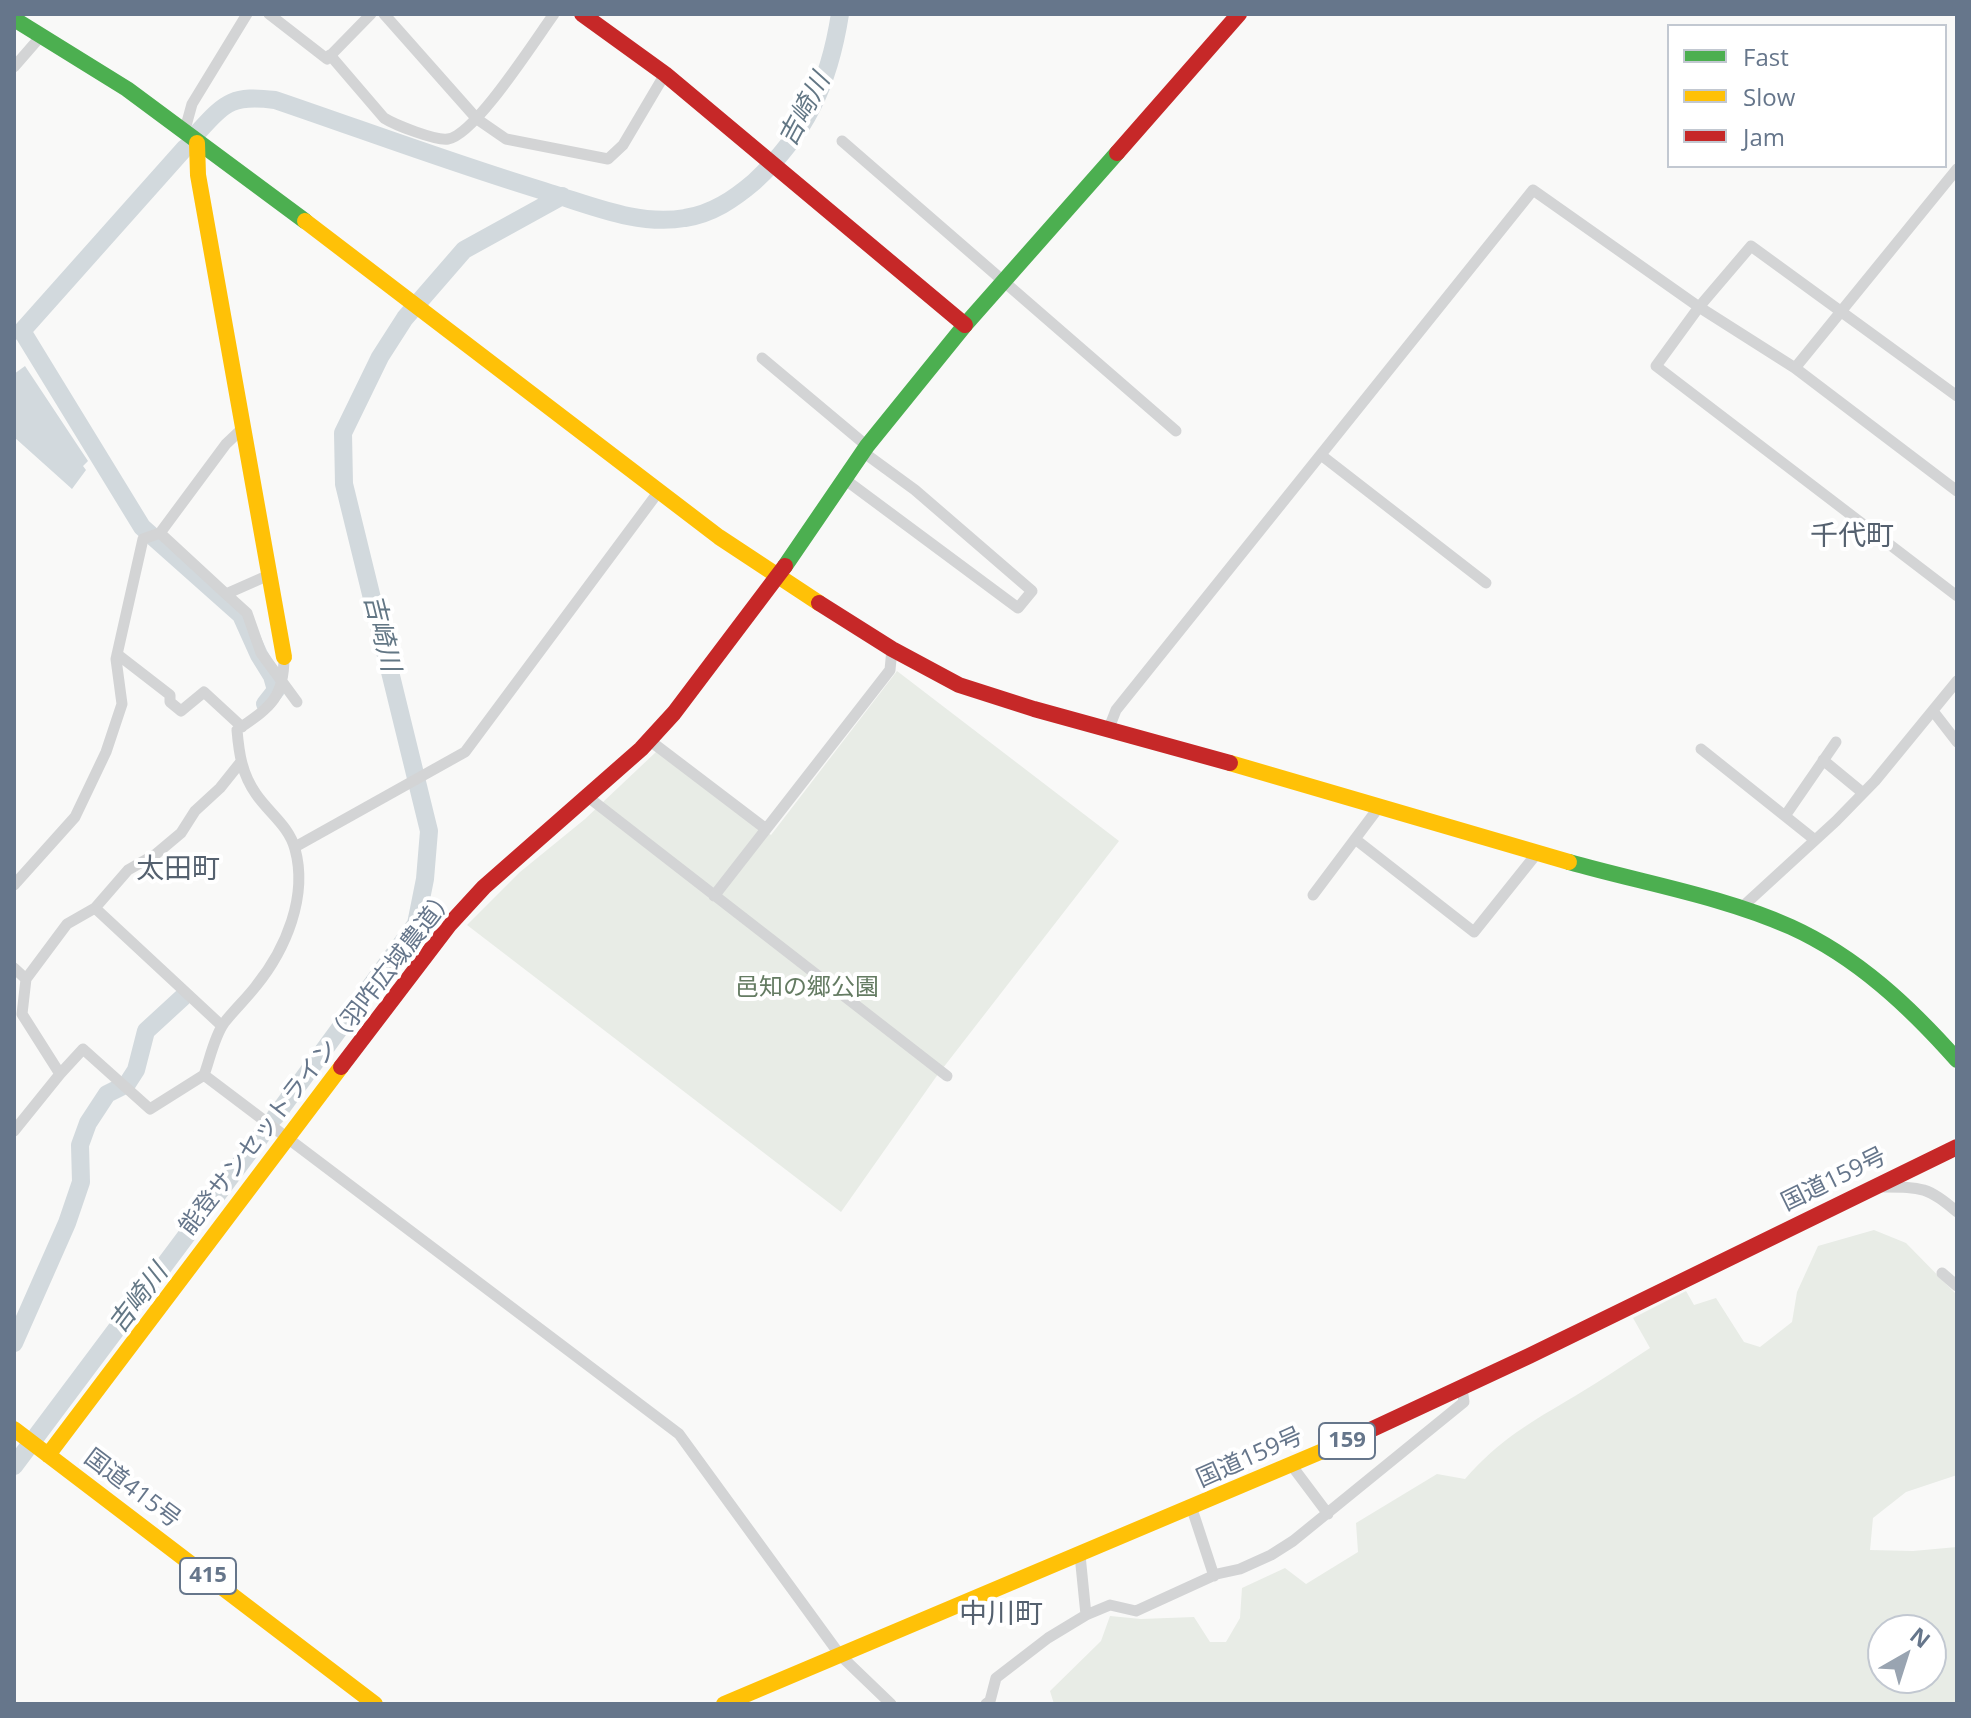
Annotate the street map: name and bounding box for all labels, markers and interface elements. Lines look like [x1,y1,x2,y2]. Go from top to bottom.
legend [1667,24,1947,168]
text: Fast [1743,40,1789,73]
water label: 吉崎川 [773,68,837,152]
text: Slow [1743,80,1795,113]
text: Jam [1743,120,1785,153]
district label: 千代町 [1810,520,1894,554]
water label: 吉崎川 [356,591,406,675]
district label: 太田町 [136,853,220,887]
street label: 能登サンセットライン（羽咋広域農道） [174,883,462,1241]
park label: 邑知の郷公園 [735,974,879,1002]
street label: 国道159号 [1777,1142,1891,1218]
water label: 吉崎川 [103,1258,175,1340]
street label: 国道159号 [1192,1422,1308,1494]
road number: 159 [1319,1423,1375,1459]
street label: 国道415号 [78,1443,186,1535]
road number: 415 [180,1558,236,1594]
district label: 中川町 [959,1598,1043,1632]
north arrow [1867,1614,1947,1694]
text: N [1904,1620,1937,1654]

